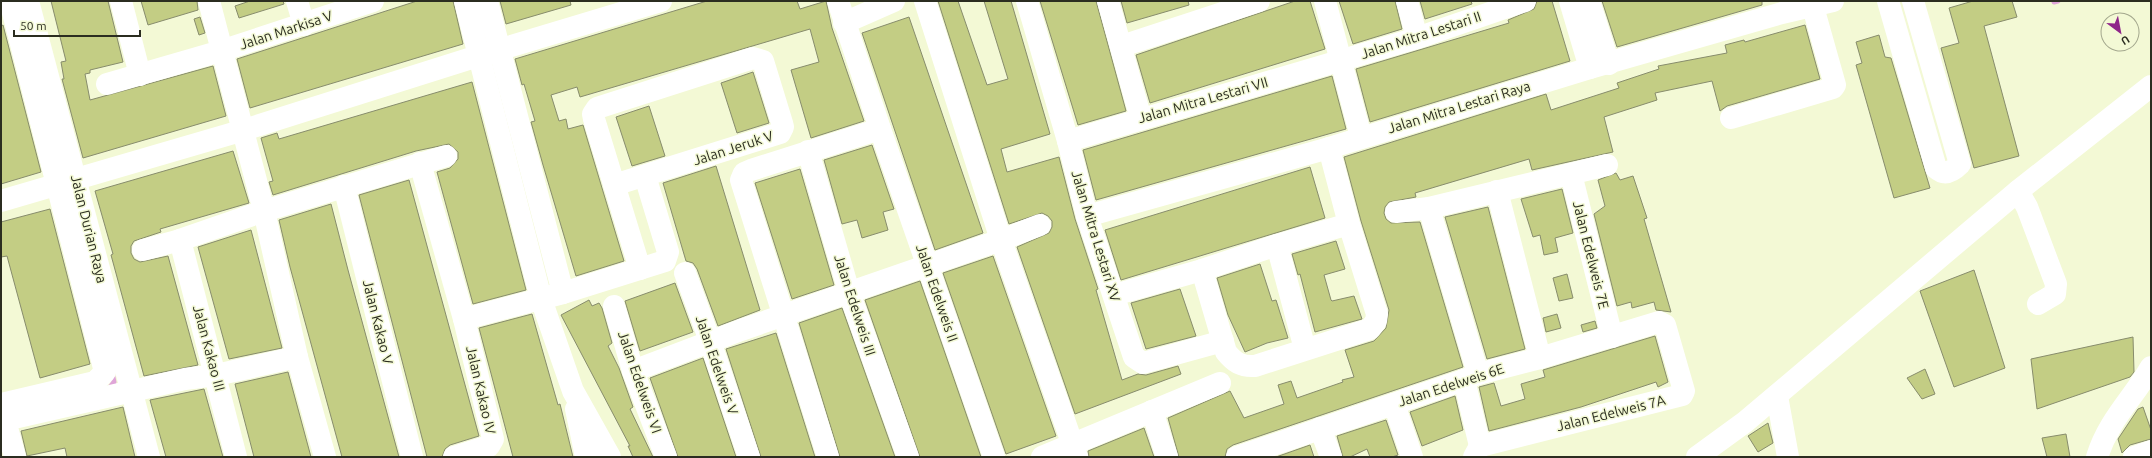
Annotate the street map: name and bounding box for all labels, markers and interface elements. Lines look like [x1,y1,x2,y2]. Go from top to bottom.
street label: Jalan Markisa V [238,7,335,53]
street label: Jalan Mitra Lestari II [1359,8,1483,62]
scale bar [14,12,140,38]
north arrow [2100,12,2140,52]
text: 50 m [20,19,47,32]
text: U [2119,33,2132,48]
street label: Jalan Mitra Lestari VII [1136,74,1270,126]
street label: Jalan Mitra Lestari Raya [1386,78,1532,136]
street label: Jalan Jeruk V [691,127,775,168]
street label: Jalan Mitra Lestari XV [1068,169,1124,304]
street label: Jalan Durian Raya [68,173,110,285]
street label: Jalan Edelweis 7E [1570,199,1612,311]
street label: Jalan Edelweis II [913,242,961,344]
street label: Jalan Edelweis III [831,252,879,358]
street label: Jalan Kakao V [360,278,396,366]
street label: Jalan Kakao III [190,303,228,393]
street label: Jalan Edelweis V [693,313,741,417]
street label: Jalan Edelweis VI [615,329,665,435]
street label: Jalan Kakao IV [463,344,499,436]
street label: Jalan Edelweis 6E [1396,360,1506,410]
street label: Jalan Edelweis 7A [1555,392,1667,434]

